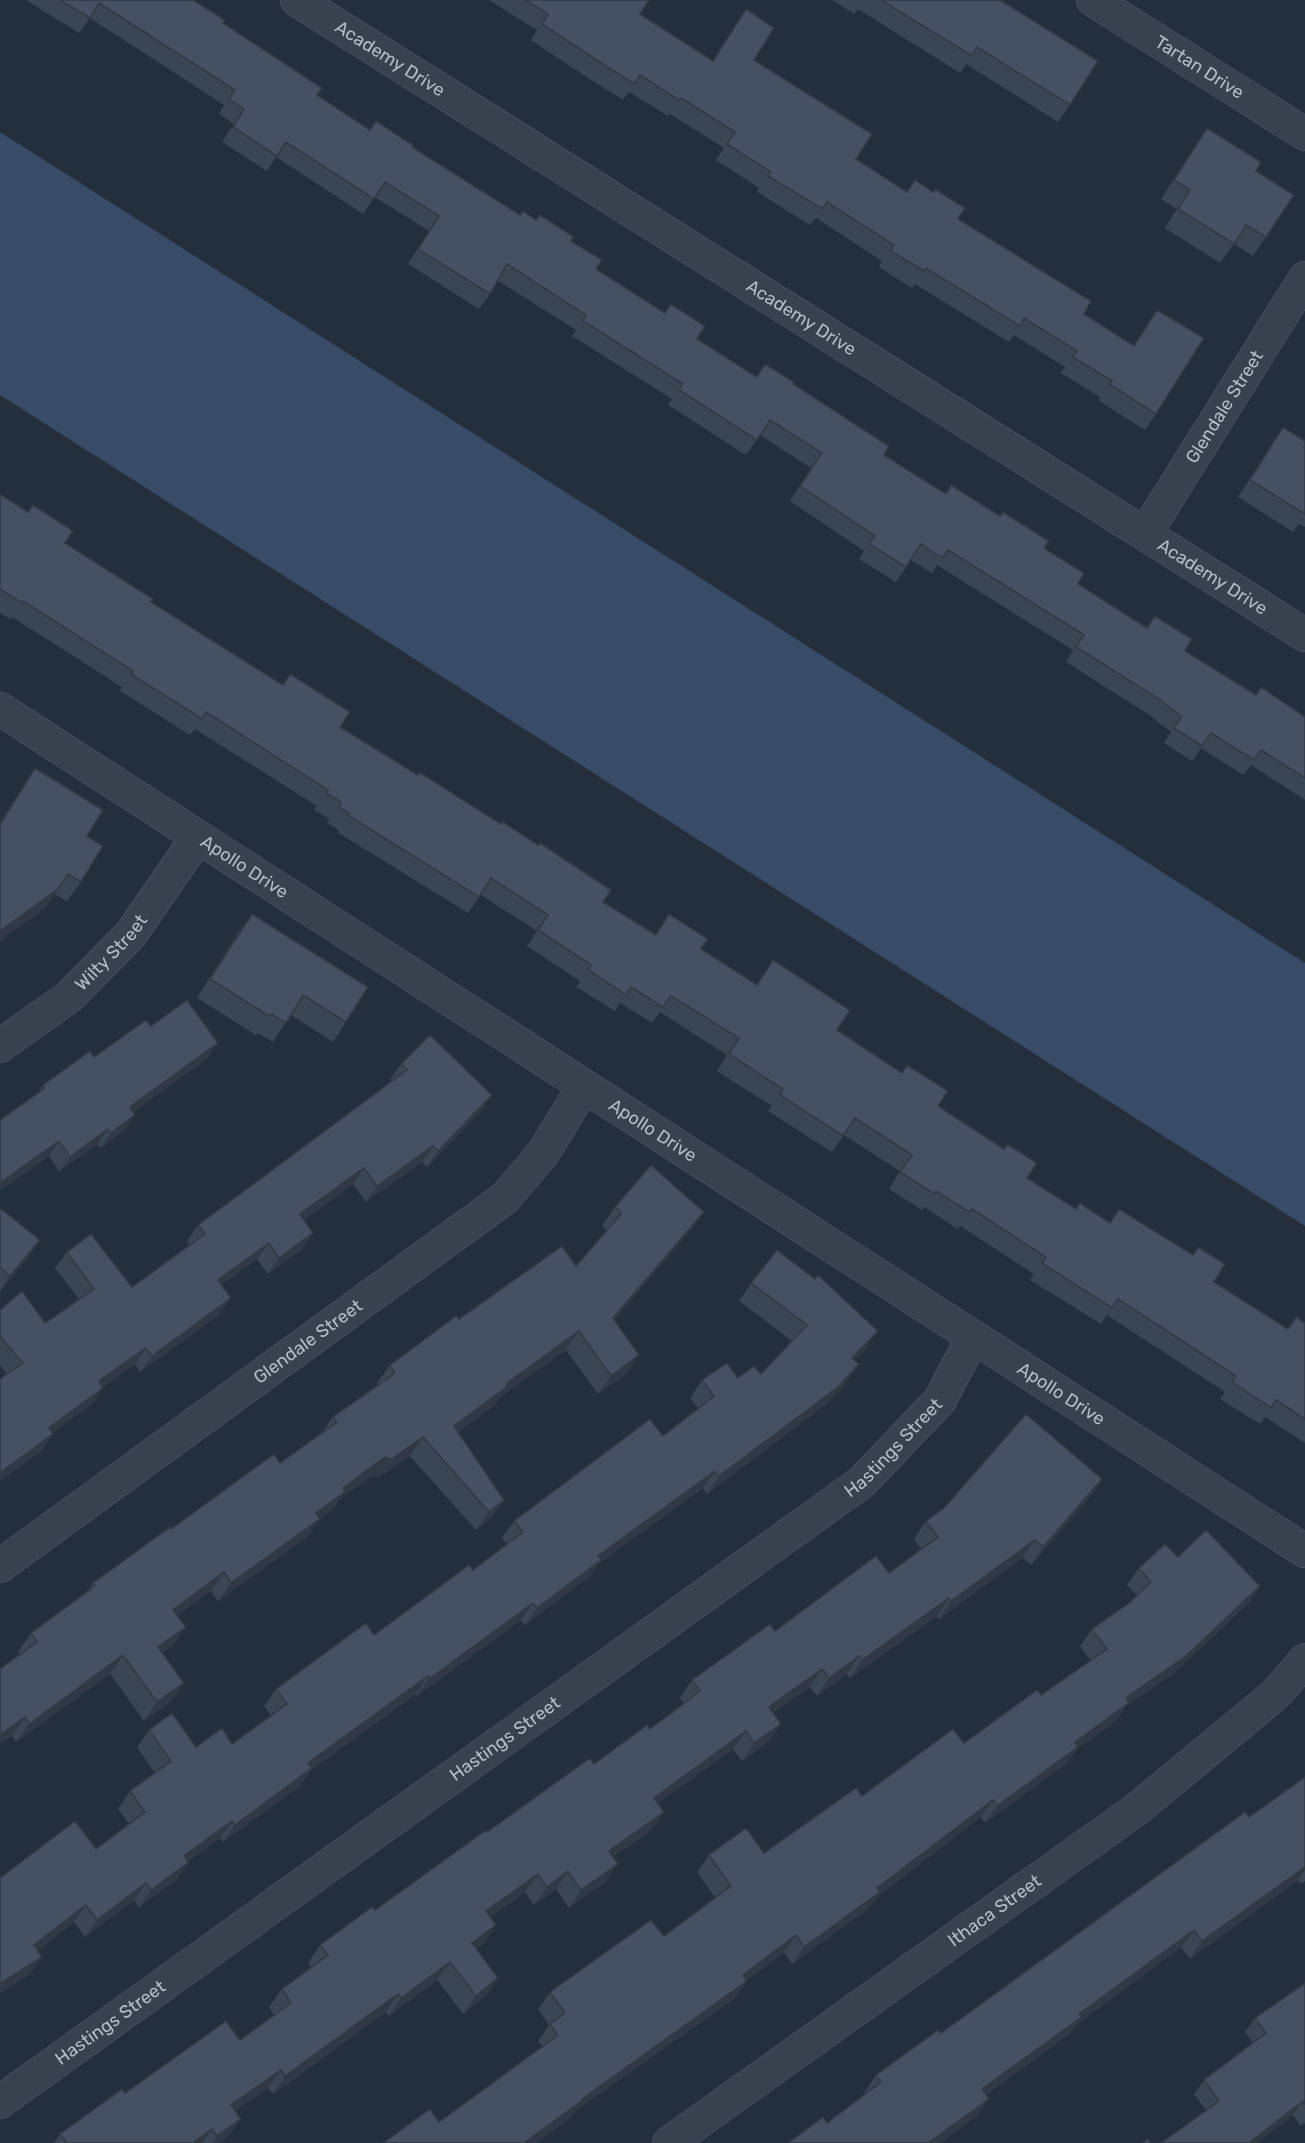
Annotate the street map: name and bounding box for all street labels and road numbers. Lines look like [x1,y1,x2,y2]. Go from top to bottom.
street label: Academy Drive [331,16,449,101]
street label: Tartan Drive [1151,31,1248,104]
street label: Academy Drive [742,275,860,360]
street label: Glendale Street [1181,346,1268,467]
street label: Academy Drive [1153,534,1271,619]
street label: Apollo Drive [197,830,292,903]
street label: Wilty Street [70,910,152,995]
street label: Apollo Drive [605,1094,701,1167]
street label: Glendale Street [249,1295,367,1389]
street label: Apollo Drive [1013,1357,1109,1430]
street label: Hastings Street [840,1394,947,1502]
street label: Hastings Street [445,1692,564,1786]
street label: Ithaca Street [944,1870,1045,1951]
street label: Hastings Street [51,1975,170,2070]

